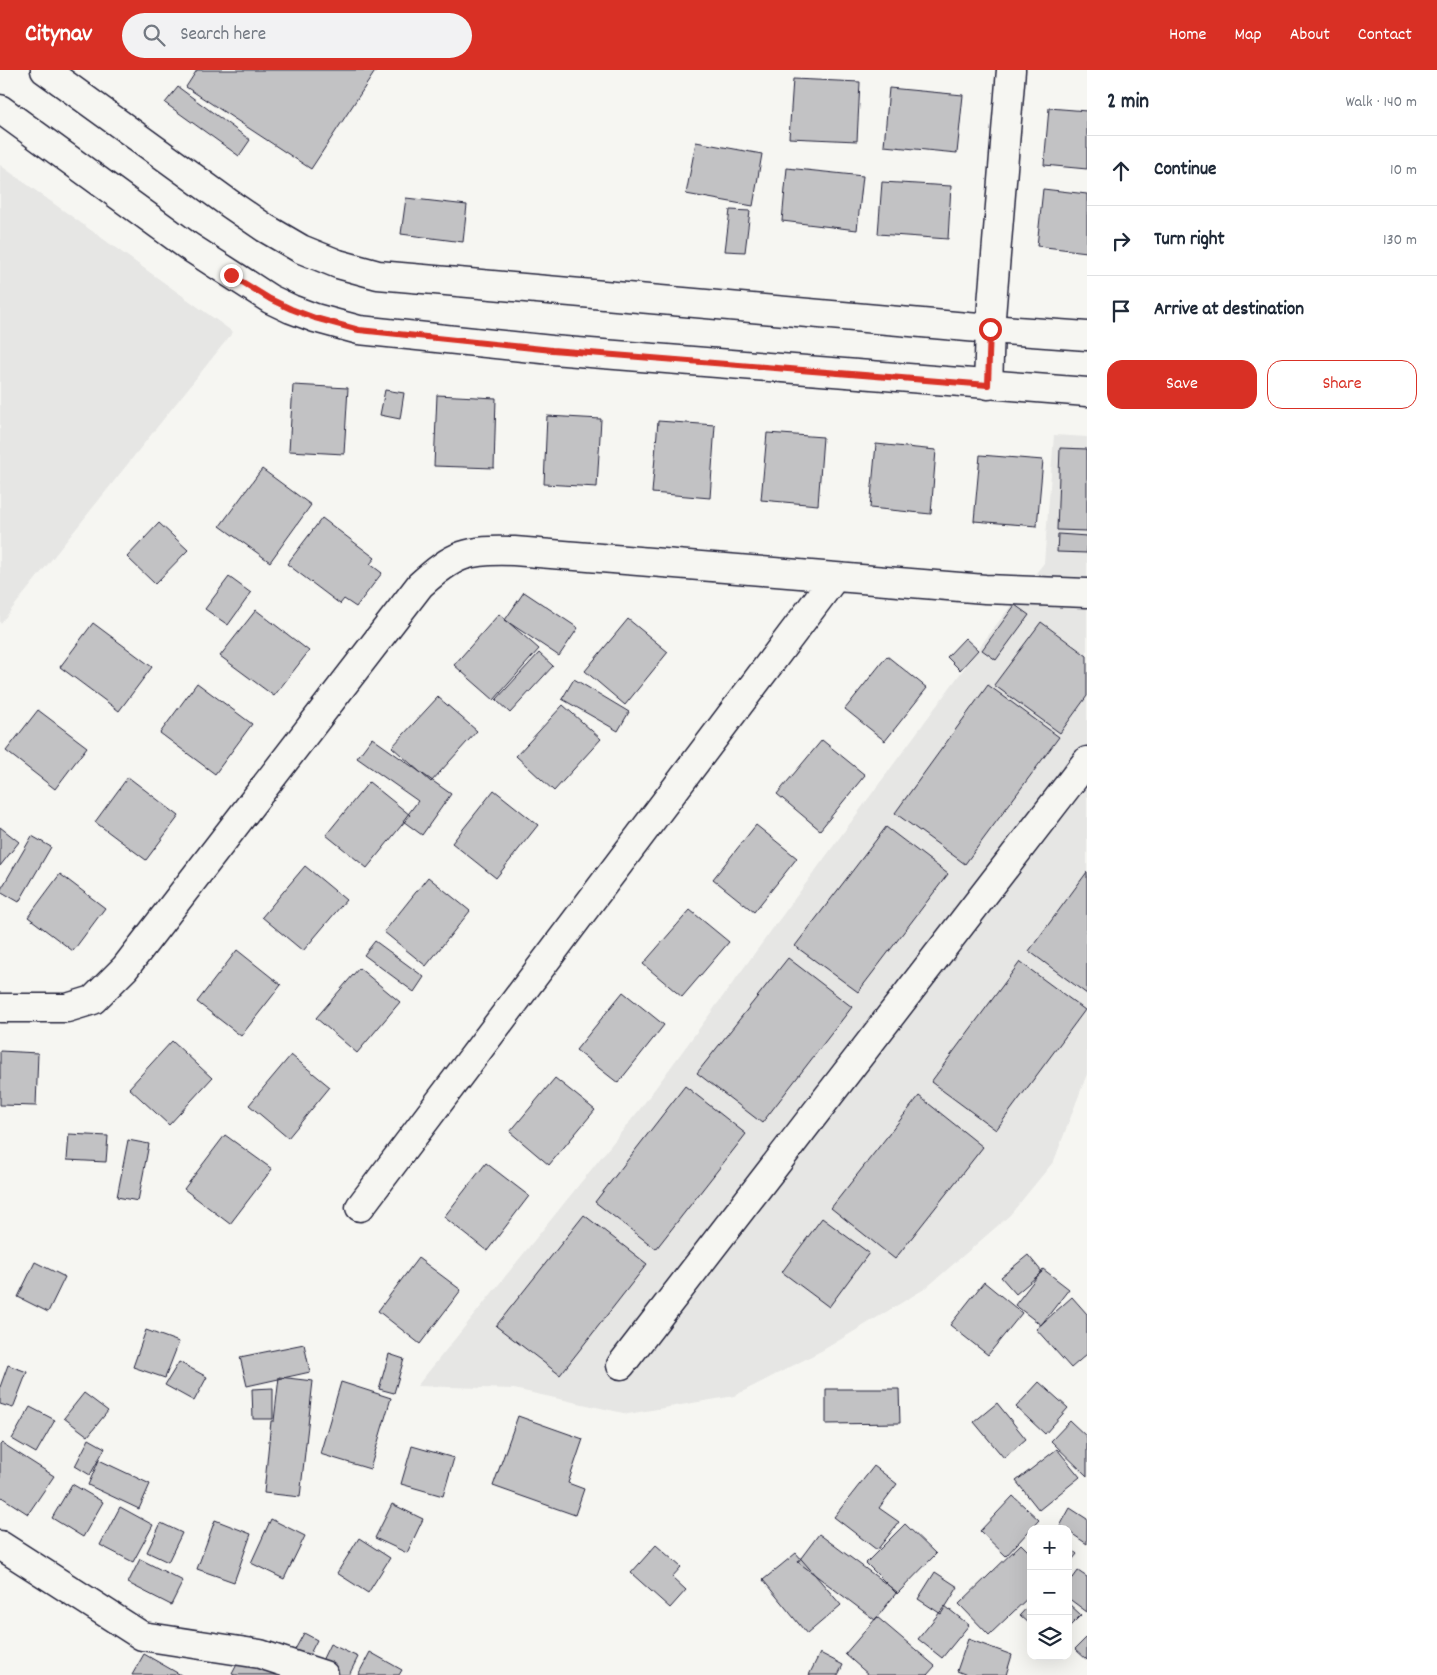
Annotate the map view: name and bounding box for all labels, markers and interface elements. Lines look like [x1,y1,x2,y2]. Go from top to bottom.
search box [122,13,472,58]
text: Citynav [25,18,92,52]
icon: search [140,21,168,49]
text: Search here [180,22,266,49]
text: Home [1169,23,1206,48]
text: Map [1234,23,1262,48]
text: About [1290,23,1330,48]
text: Contact [1358,23,1412,48]
text: 2 min [1107,88,1149,118]
text: Walk · 140 m [1345,91,1417,114]
icon: ahead [1107,157,1135,185]
text: Continue [1154,157,1216,184]
text: 10 m [1390,159,1417,182]
icon: right [1107,227,1135,255]
text: Turn right [1154,227,1225,254]
text: 130 m [1383,229,1417,252]
route end [220,264,243,287]
icon: arrive [1107,297,1135,325]
text: Arrive at destination [1154,297,1304,324]
route start [979,318,1002,341]
button: Save [1107,360,1257,409]
button: Share [1267,360,1417,409]
map controls [1027,1525,1072,1660]
button: + [1027,1525,1072,1570]
button: − [1027,1570,1072,1615]
button: layers [1027,1615,1072,1660]

